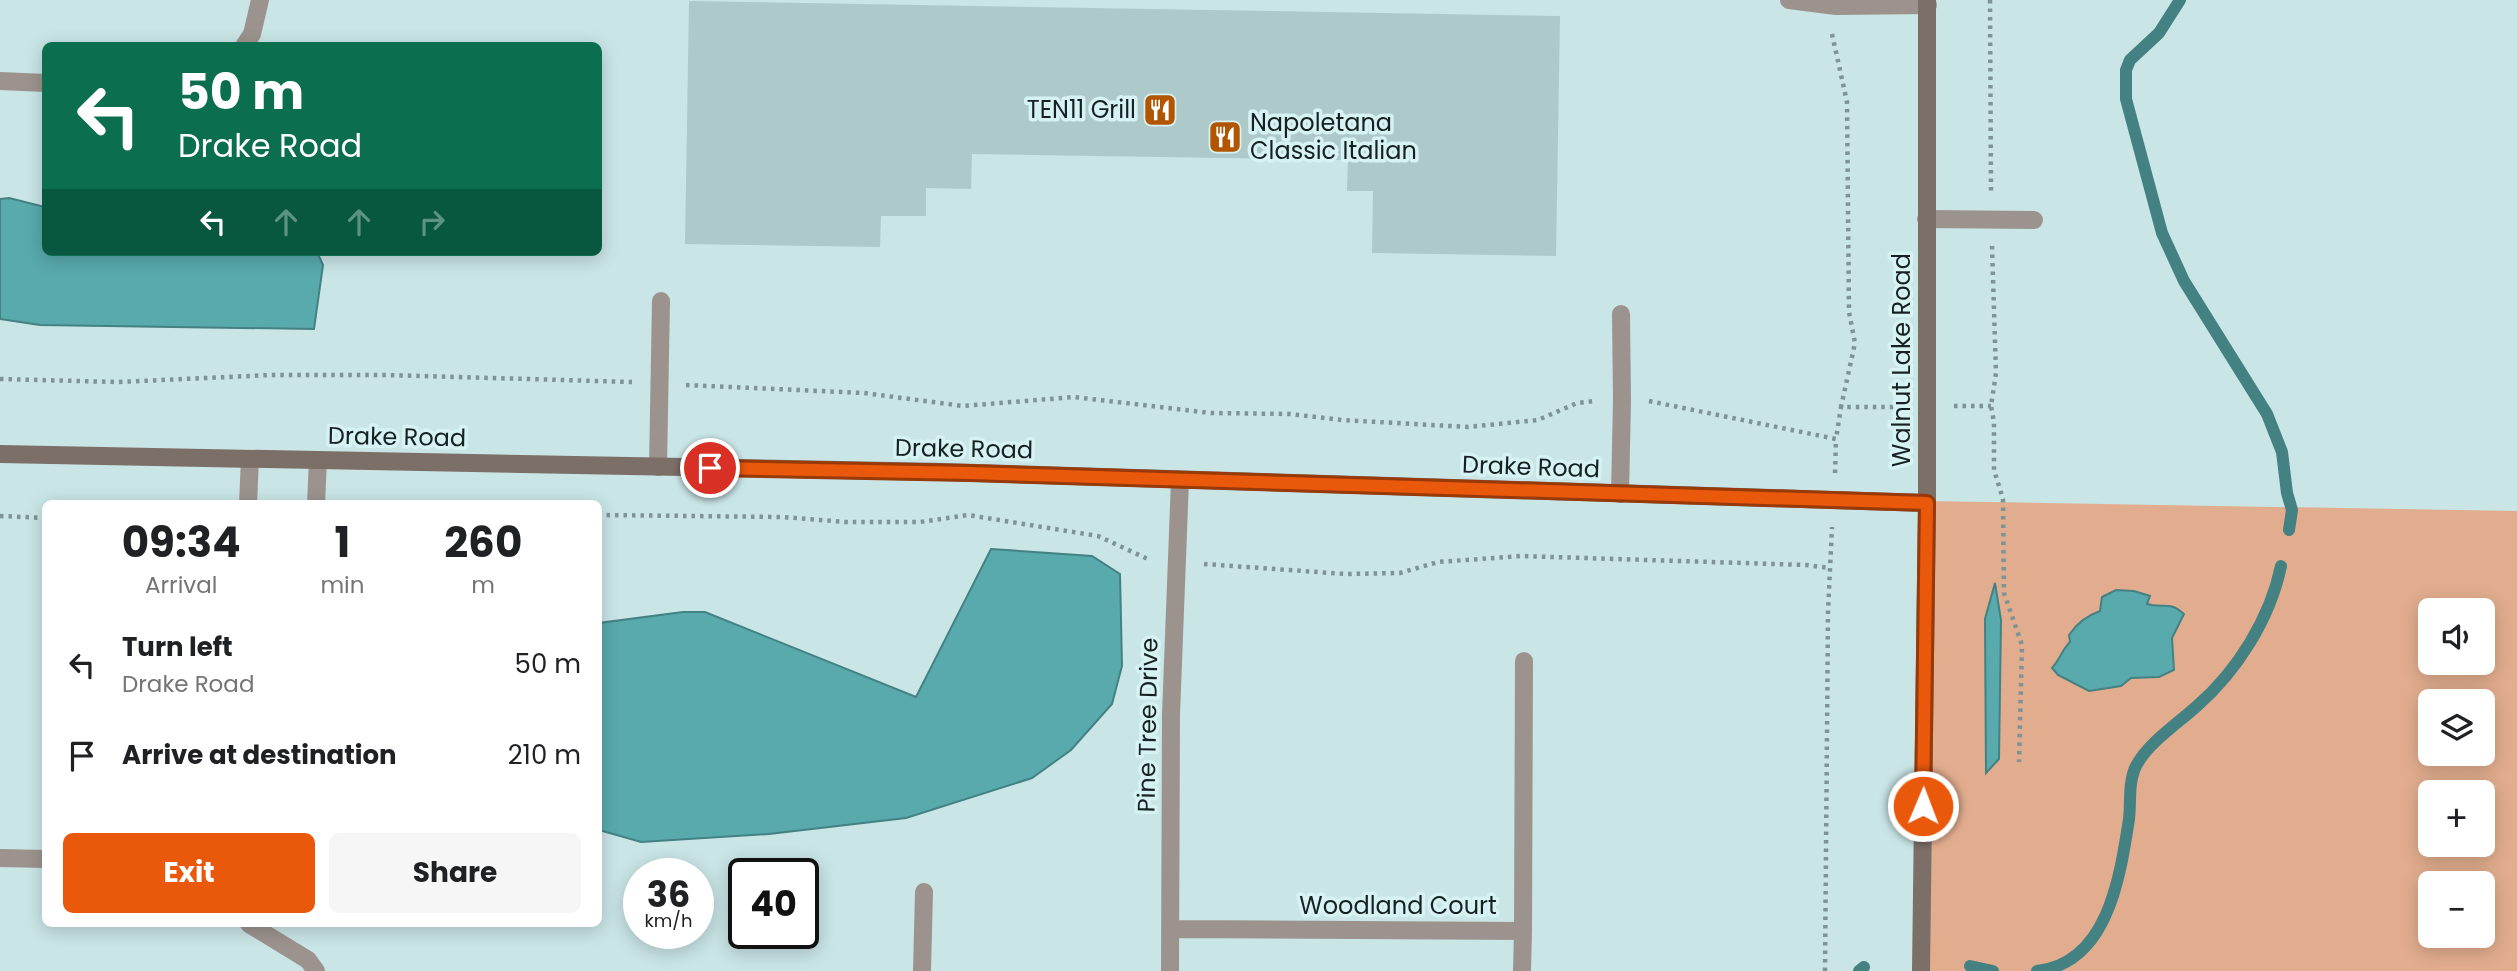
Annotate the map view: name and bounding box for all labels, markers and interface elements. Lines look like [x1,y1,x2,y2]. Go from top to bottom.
text: 50 m [178,58,304,126]
icon: left [63,70,154,161]
restaurant icon: TEN11 Grill [1141,91,1179,129]
place label: TEN11 Grill [1027,93,1136,126]
place label: Napoletana Classic Italian [1250,106,1417,167]
restaurant icon: Napoletana Classic Italian [1206,118,1244,156]
text: Drake Road [178,123,362,168]
icon: left [194,203,232,241]
icon: ahead [267,203,305,241]
icon: ahead [340,203,378,241]
icon: right [413,203,451,241]
street label: Walnut Lake Road [1885,253,1918,467]
street label: Drake Road [328,419,466,454]
street label: Drake Road [895,431,1033,466]
pin [680,438,740,498]
street label: Drake Road [1461,448,1601,485]
icon: arrive [691,449,729,487]
text: 09:34 [122,513,241,572]
text: 1 [335,513,350,572]
text: 260 [444,513,522,572]
text: Arrival [145,569,217,601]
text: min [320,569,364,601]
text: m [471,569,495,601]
map controls [2418,598,2495,948]
button: sound [2418,598,2495,675]
text: Turn left [122,629,233,665]
street label: Pine Tree Drive [1129,637,1166,813]
icon: left [63,646,101,684]
text: 50 m [515,646,581,682]
text: Drake Road [122,668,254,700]
button: layers [2418,689,2495,766]
icon: arrive [63,737,101,775]
text: Arrive at destination [122,737,397,773]
text: 210 m [508,737,581,773]
position arrow [1886,769,1960,843]
button: + [2418,780,2495,857]
button: Exit [63,833,315,913]
button: Share [329,833,581,913]
speed limit sign: 40 [728,858,819,949]
text: 36 [647,870,690,919]
button: − [2418,871,2495,948]
street label: Woodland Court [1299,889,1497,922]
text: km/h [645,908,692,933]

